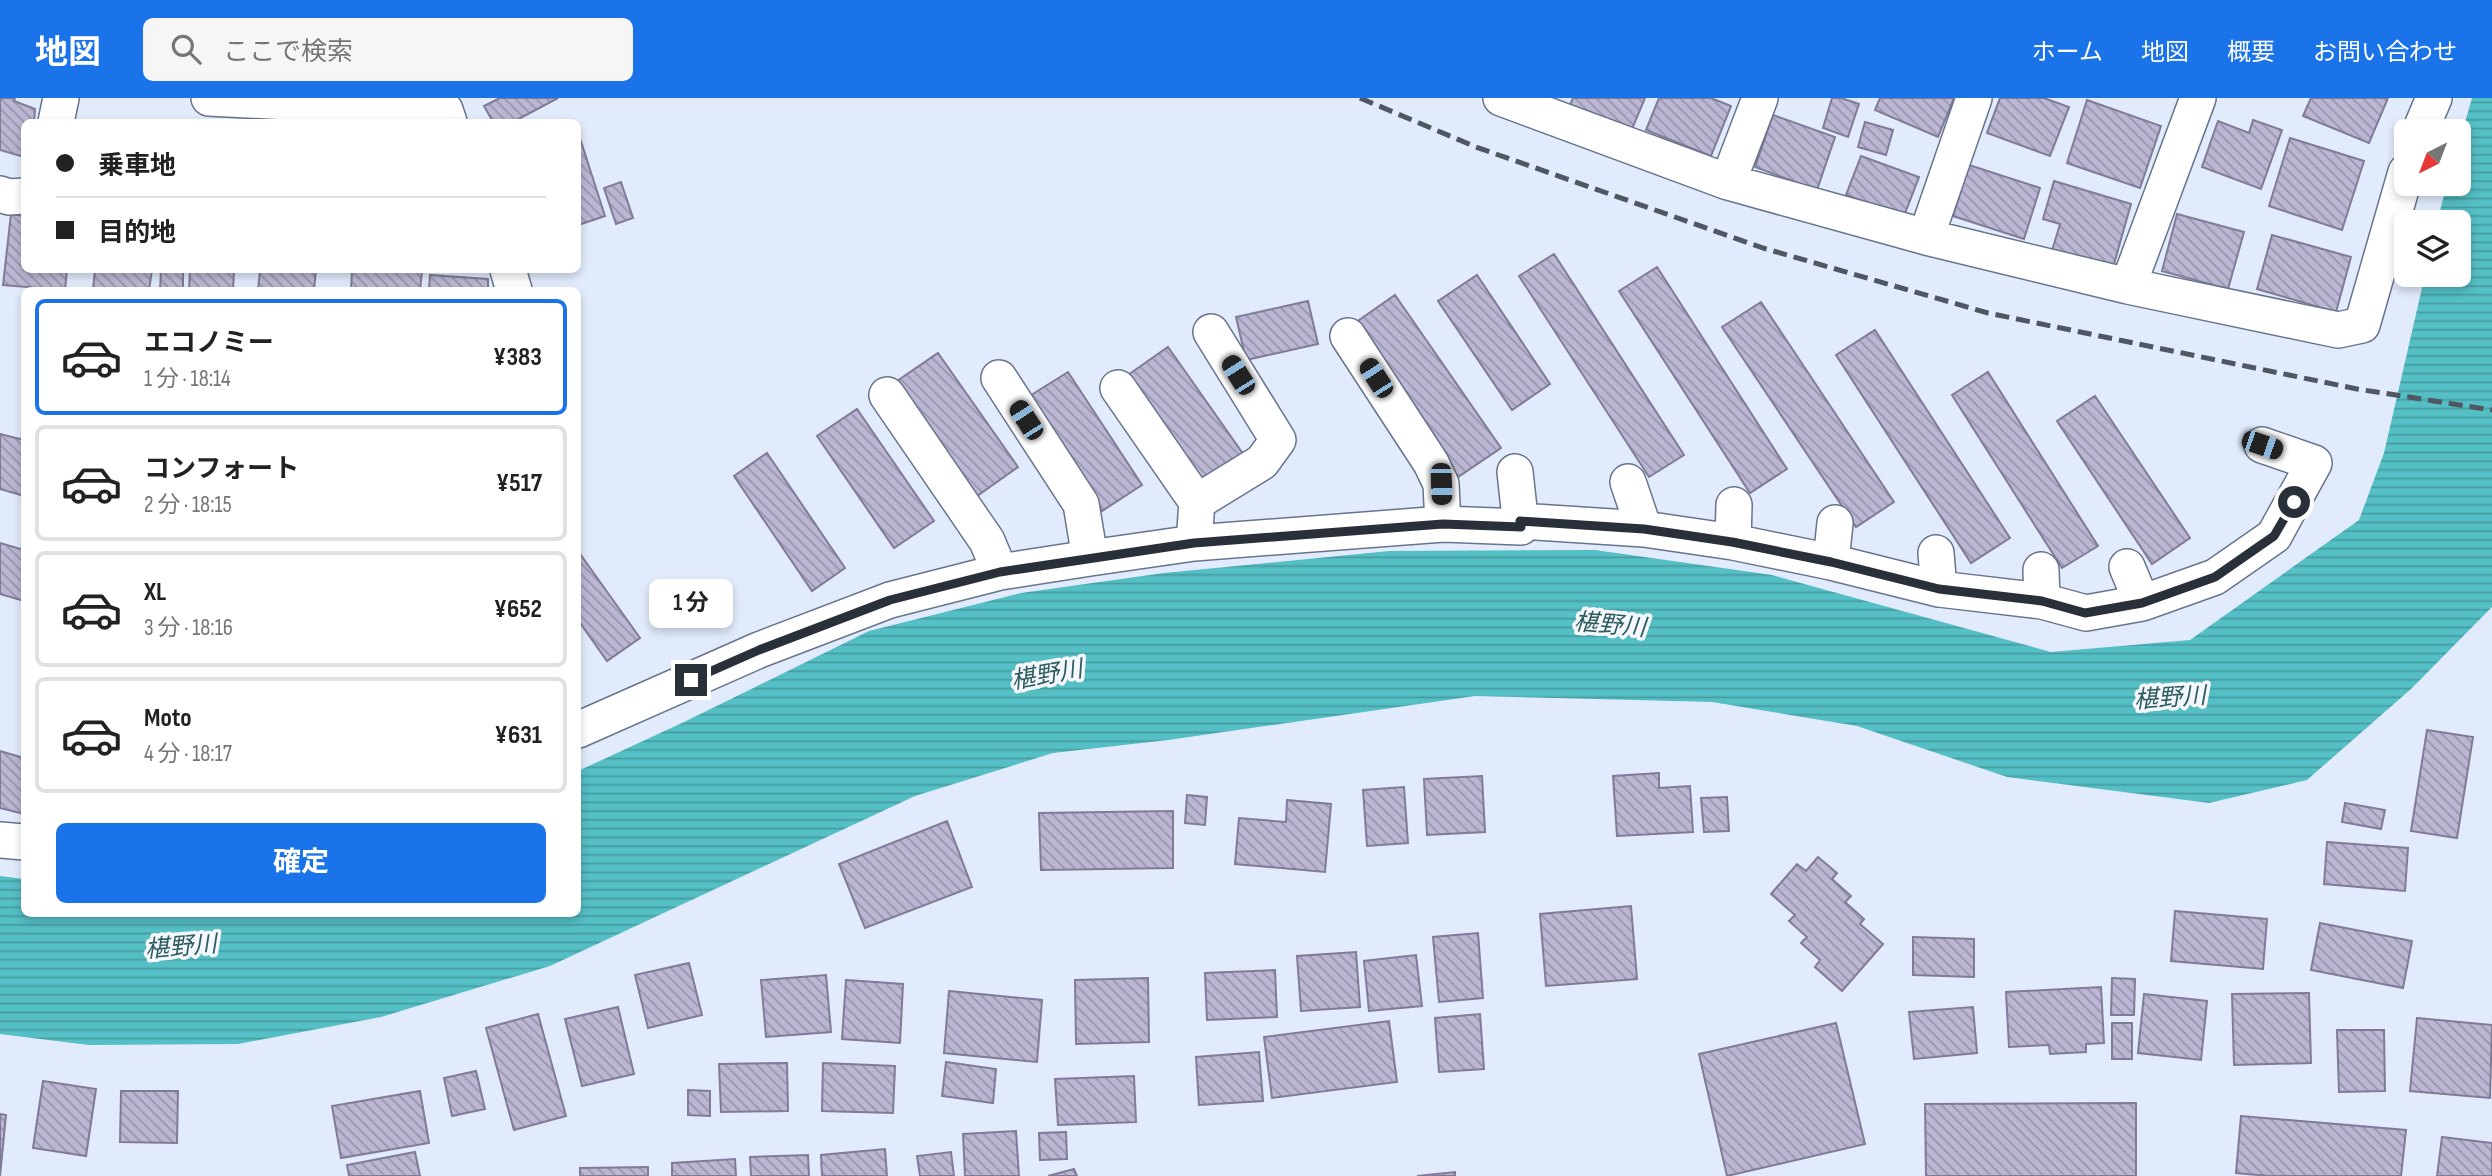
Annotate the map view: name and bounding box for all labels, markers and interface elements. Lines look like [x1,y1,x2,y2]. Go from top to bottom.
search box [143,18,633,81]
icon: search [167,30,205,68]
text: 地図 [35,33,101,73]
text: ここで検索 [223,37,353,68]
text: ホーム [2032,38,2103,67]
text: 地図 [2141,38,2189,67]
text: 概要 [2227,38,2275,67]
text: お問い合わせ [2313,38,2457,67]
north arrow [2394,119,2471,196]
map controls [2394,119,2471,287]
text: 乗車地 [98,151,176,182]
button: layers [2394,210,2471,287]
text: 目的地 [98,218,176,249]
icon: car [60,326,123,389]
text: エコノミー [144,328,274,359]
text: ¥383 [493,342,542,373]
car [1218,352,1259,398]
car [1356,355,1397,401]
text: 1 分 · 18:14 [144,365,231,393]
car [1006,397,1047,443]
car [2239,428,2286,462]
icon: car [60,452,123,515]
text: コンフォート [144,454,299,485]
car [1430,463,1453,505]
text: ¥517 [496,468,542,499]
route start [2278,486,2310,518]
text: 2 分 · 18:15 [144,491,232,519]
text: XL [144,577,166,608]
icon: car [60,578,123,641]
callout: 1 分 [649,578,733,628]
text: 1 分 [673,589,709,617]
text: ¥652 [494,594,542,625]
water label: 椹野川 [1573,607,1650,643]
text: 3 分 · 18:16 [144,614,233,642]
water label: 椹野川 [1009,654,1088,696]
route end [675,664,707,696]
water label: 椹野川 [2133,681,2210,715]
text: Moto [144,703,192,734]
icon: car [60,704,123,767]
text: ¥631 [495,720,542,751]
text: 4 分 · 18:17 [144,740,232,768]
button: 確定 [56,823,546,903]
water label: 椹野川 [144,929,221,965]

